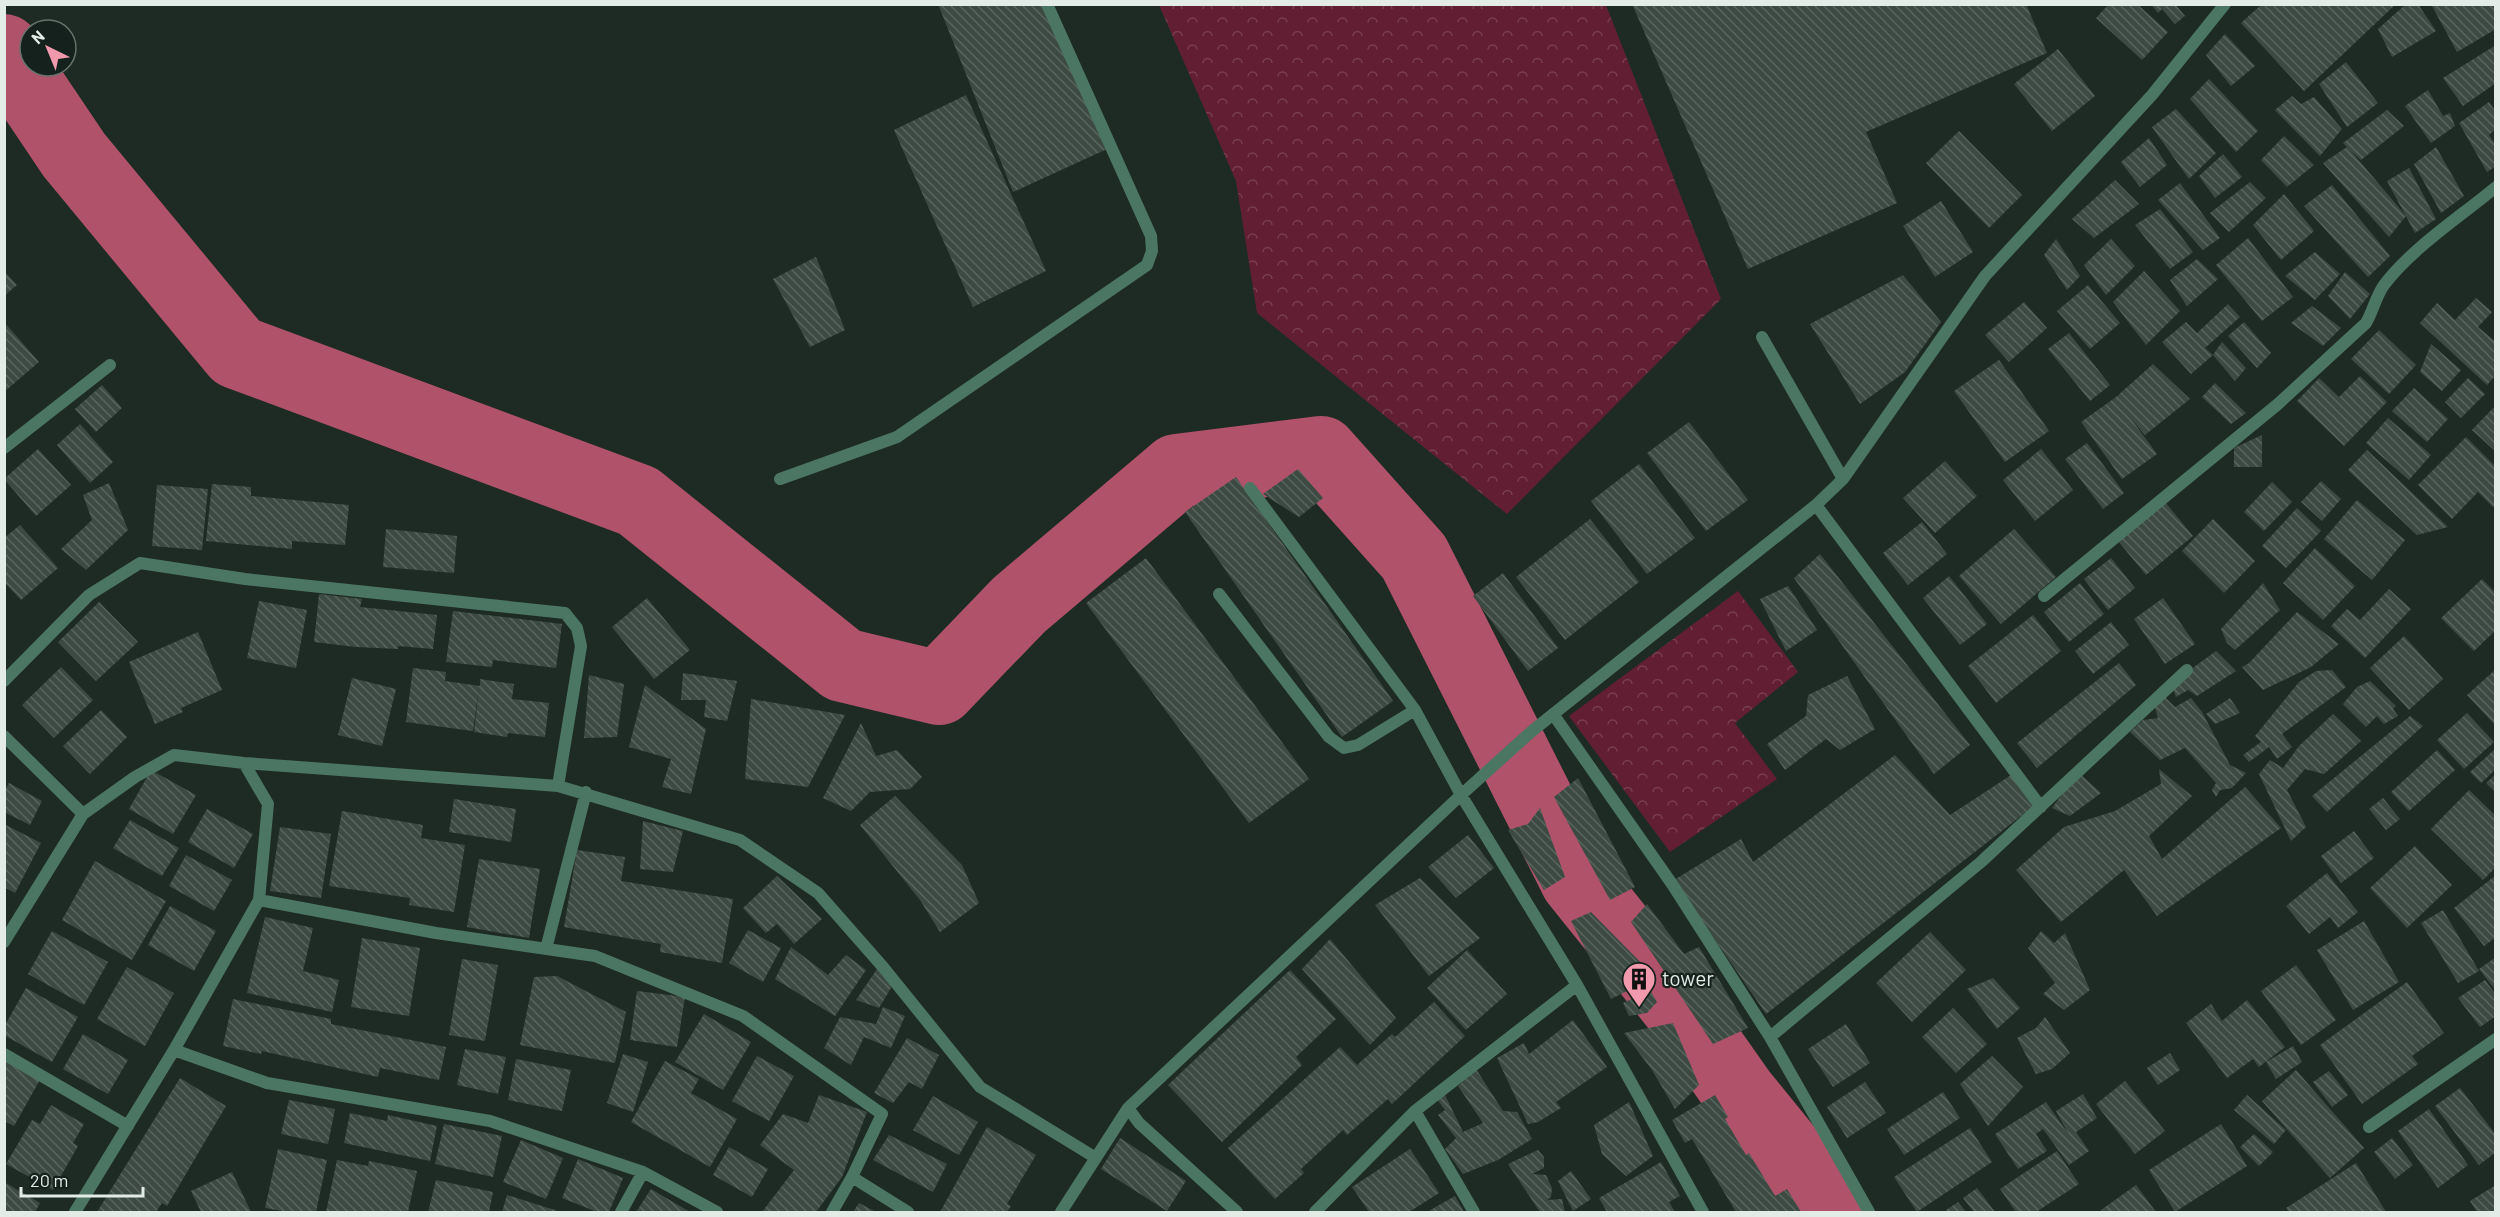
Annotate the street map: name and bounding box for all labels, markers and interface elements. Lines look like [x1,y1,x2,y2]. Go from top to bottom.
north arrow [18,18,78,78]
text: N [27,26,48,47]
building icon: tower [1621,961,1657,1008]
place label: tower [1662,965,1714,990]
scale bar [21,1160,142,1198]
text: 20 m [30,1169,68,1191]

